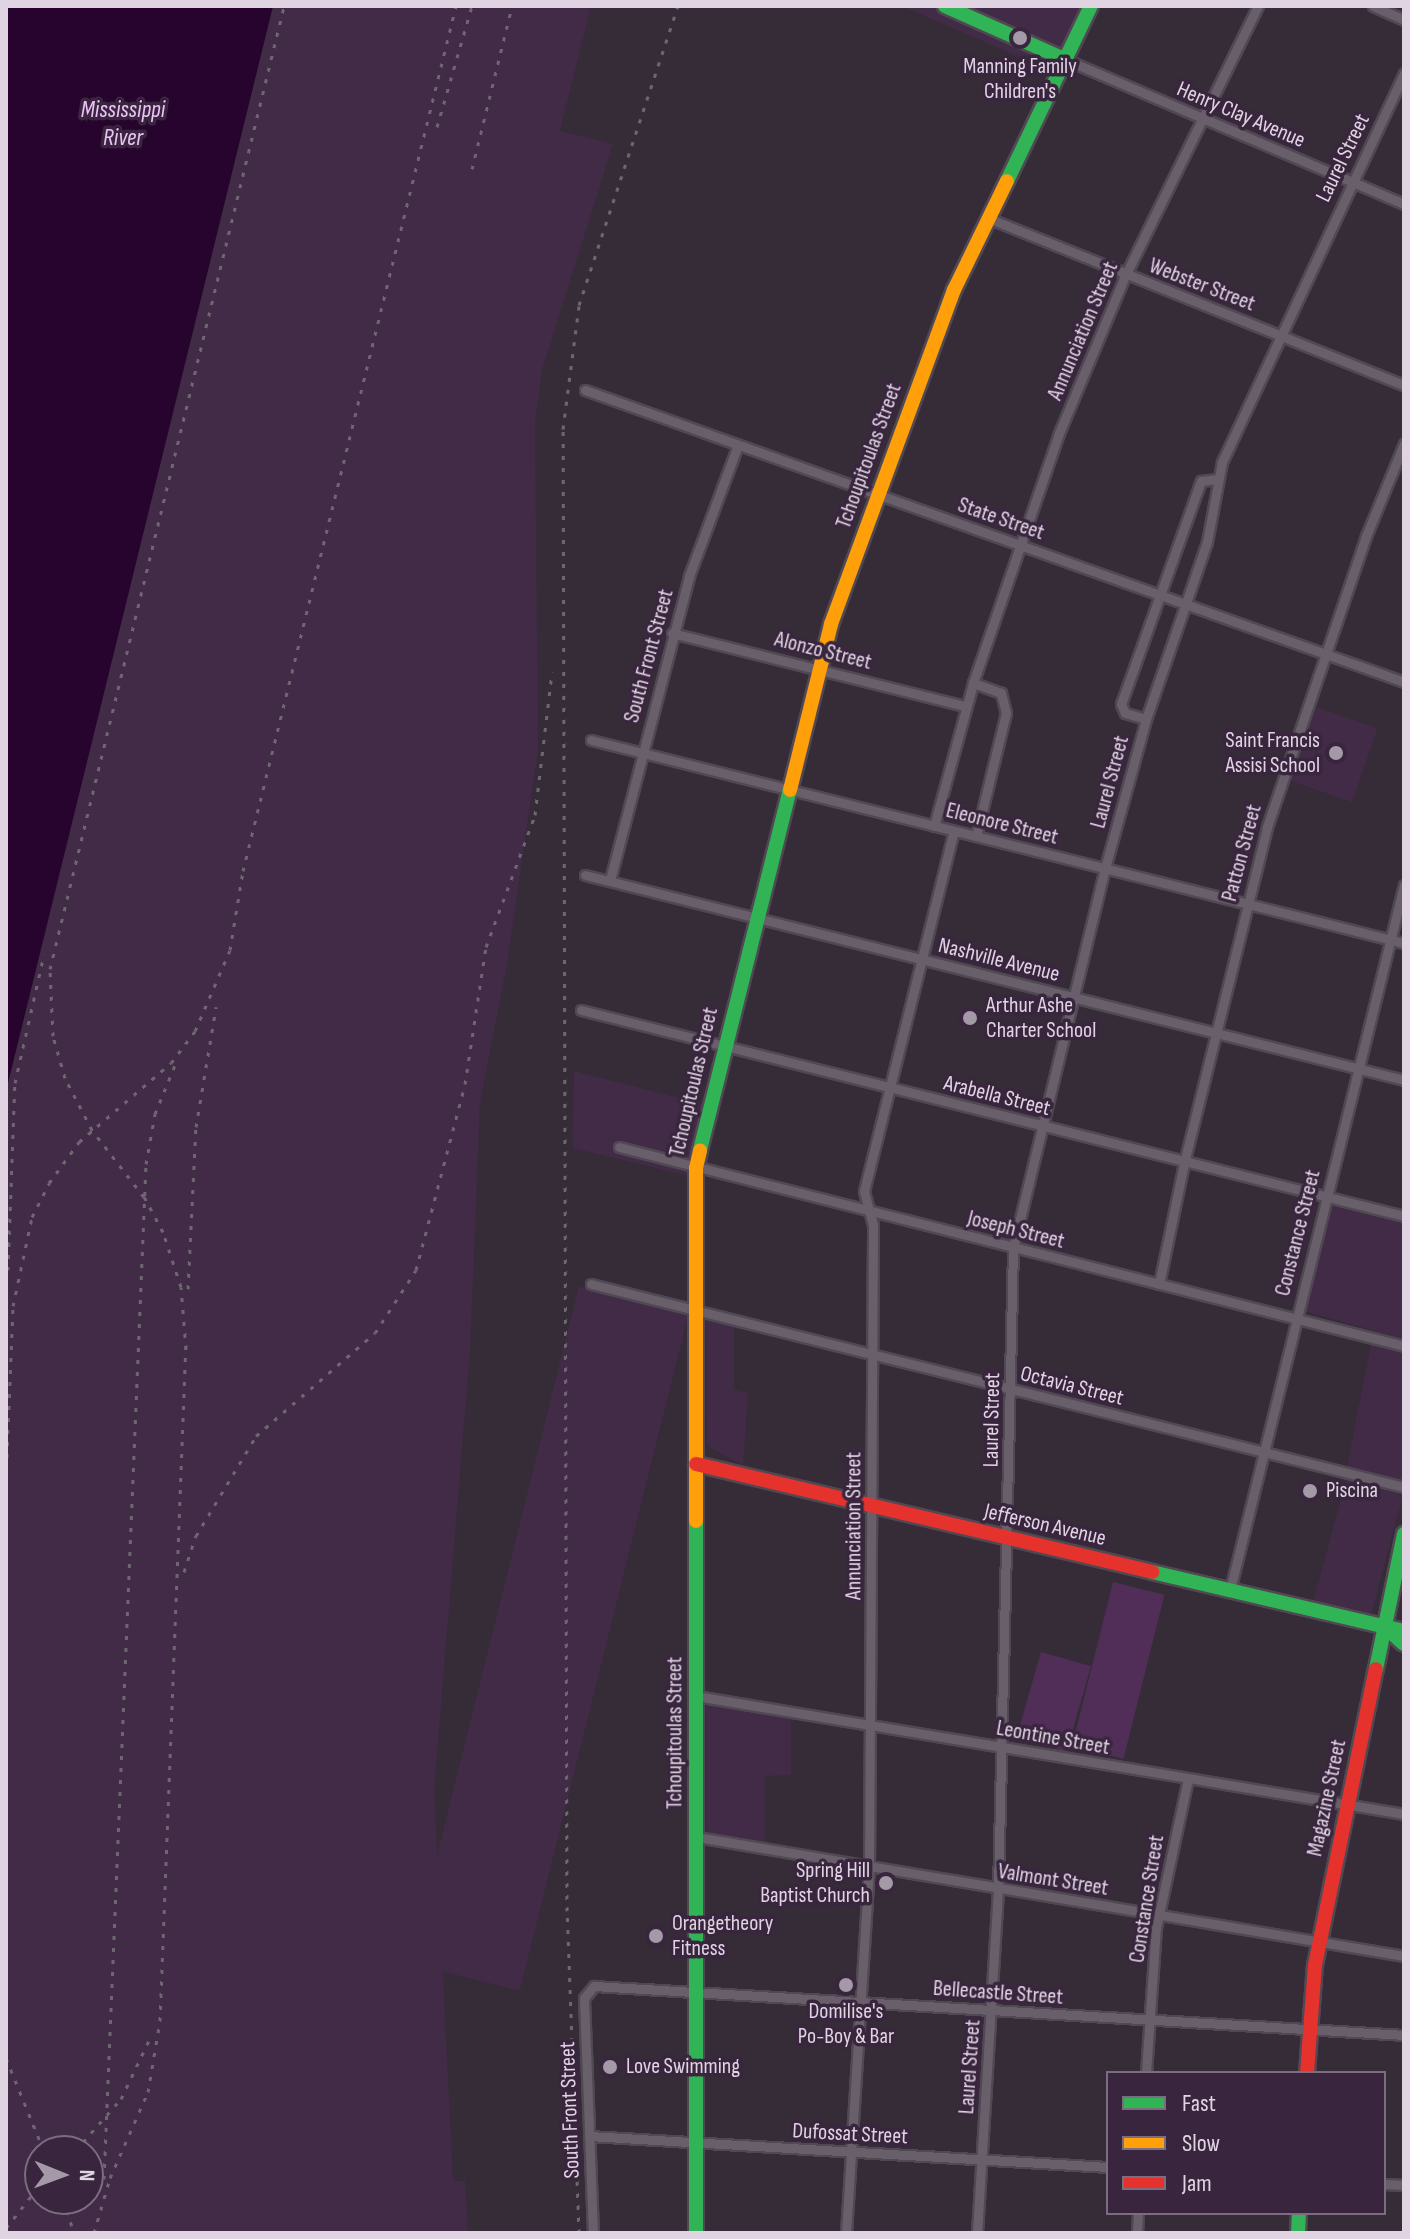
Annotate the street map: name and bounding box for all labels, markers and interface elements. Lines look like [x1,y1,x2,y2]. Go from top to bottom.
marker: Manning Family Children's [1009,27,1031,49]
place label: Manning Family Children's [963,53,1077,104]
street label: Henry Clay Avenue [1173,76,1309,154]
water label: Mississippi River [81,96,165,152]
street label: Laurel Street [1310,110,1376,206]
street label: Webster Street [1145,253,1259,317]
street label: Annunciation Street [1042,258,1124,404]
street label: Tchoupitoulas Street [831,380,907,532]
street label: State Street [954,492,1048,546]
street label: South Front Street [619,586,679,726]
street label: Alonzo Street [772,626,874,676]
place label: Saint Francis Assisi School [1225,727,1320,778]
street label: Laurel Street [1085,733,1135,831]
marker: Saint Francis Assisi School [1327,744,1345,762]
street label: Eleonore Street [943,797,1061,851]
street label: Patton Street [1216,802,1268,904]
street label: Nashville Avenue [936,932,1062,988]
place label: Arthur Ashe Charter School [986,992,1096,1044]
street label: Tchoupitoulas Street [664,1005,724,1159]
marker: Arthur Ashe Charter School [961,1009,979,1027]
street label: Arabella Street [941,1070,1053,1122]
street label: Constance Street [1270,1167,1326,1299]
street label: Joseph Street [965,1205,1067,1255]
street label: Octavia Street [1018,1360,1126,1412]
street label: Laurel Street [978,1372,1006,1468]
street label: Annunciation Street [841,1452,867,1600]
place label: Piscina [1326,1478,1378,1504]
marker: Piscina [1301,1482,1319,1500]
street label: Jefferson Avenue [982,1498,1108,1552]
street label: Tchoupitoulas Street [662,1657,688,1809]
street label: Leontine Street [994,1715,1112,1761]
street label: Magazine Street [1302,1737,1352,1859]
street label: Constance Street [1124,1833,1170,1965]
place label: Spring Hill Baptist Church [760,1857,870,1908]
street label: Valmont Street [996,1858,1110,1902]
marker: Spring Hill Baptist Church [877,1874,895,1892]
place label: Orangetheory Fitness [672,1910,773,1962]
marker: Orangetheory Fitness [647,1927,665,1945]
street label: Bellecastle Street [932,1975,1064,2011]
marker: Domilise's Po-Boy & Bar [837,1976,855,1994]
place label: Domilise's Po-Boy & Bar [798,1998,894,2050]
street label: Laurel Street [954,2019,986,2115]
street label: South Front Street [554,2041,586,2179]
place label: Love Swimming [626,2054,740,2080]
marker: Love Swimming [601,2058,619,2076]
legend [1106,2071,1386,2215]
text: Fast [1182,2089,1216,2118]
street label: Dufossat Street [792,2118,908,2150]
text: Slow [1182,2129,1220,2158]
north arrow [24,2135,104,2215]
text: N [73,2169,100,2182]
text: Jam [1182,2169,1212,2198]

